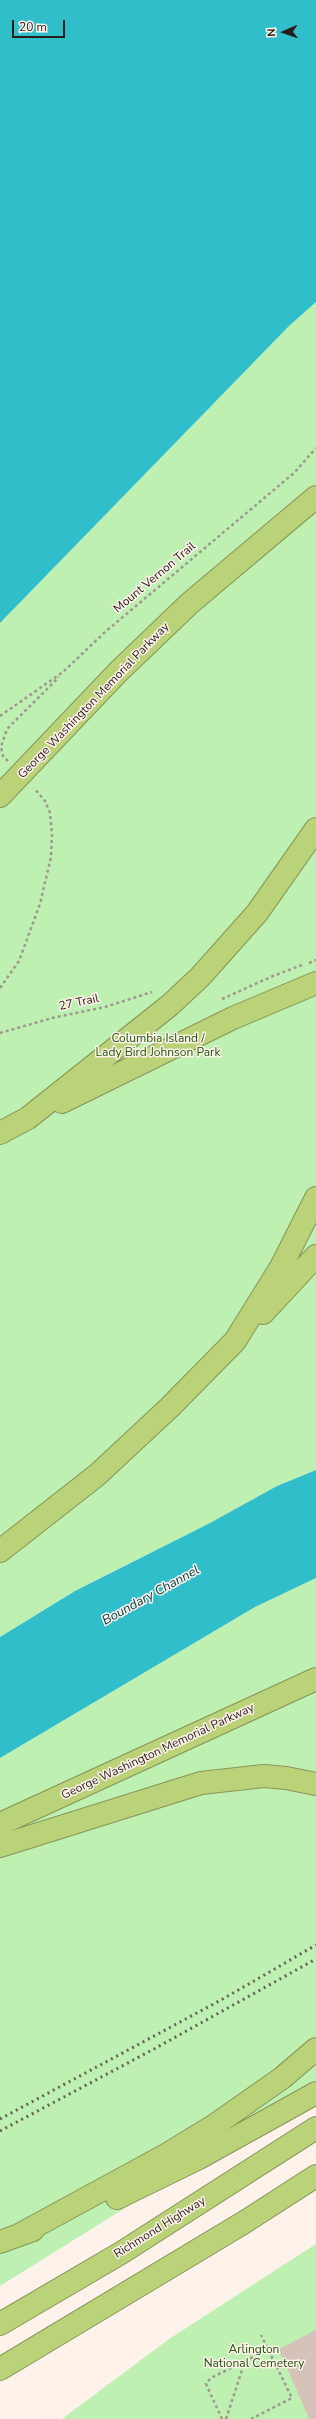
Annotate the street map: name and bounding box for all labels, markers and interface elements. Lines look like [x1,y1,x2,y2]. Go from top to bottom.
scale bar [14,12,67,38]
north arrow [264,12,304,52]
text: 20 m [19,19,47,35]
text: N [264,28,279,37]
street label: Mount Vernon Trail [111,539,199,617]
street label: George Washington Memorial Parkway [15,620,173,782]
street label: 27 Trail [58,992,100,1014]
park label: Columbia Island / Lady Bird Johnson Park [96,1032,220,1060]
water label: Boundary Channel [100,1563,202,1629]
street label: George Washington Memorial Parkway [59,1701,257,1803]
street label: Richmond Highway [112,2194,208,2262]
park label: Arlington National Cemetery [204,2343,304,2371]

